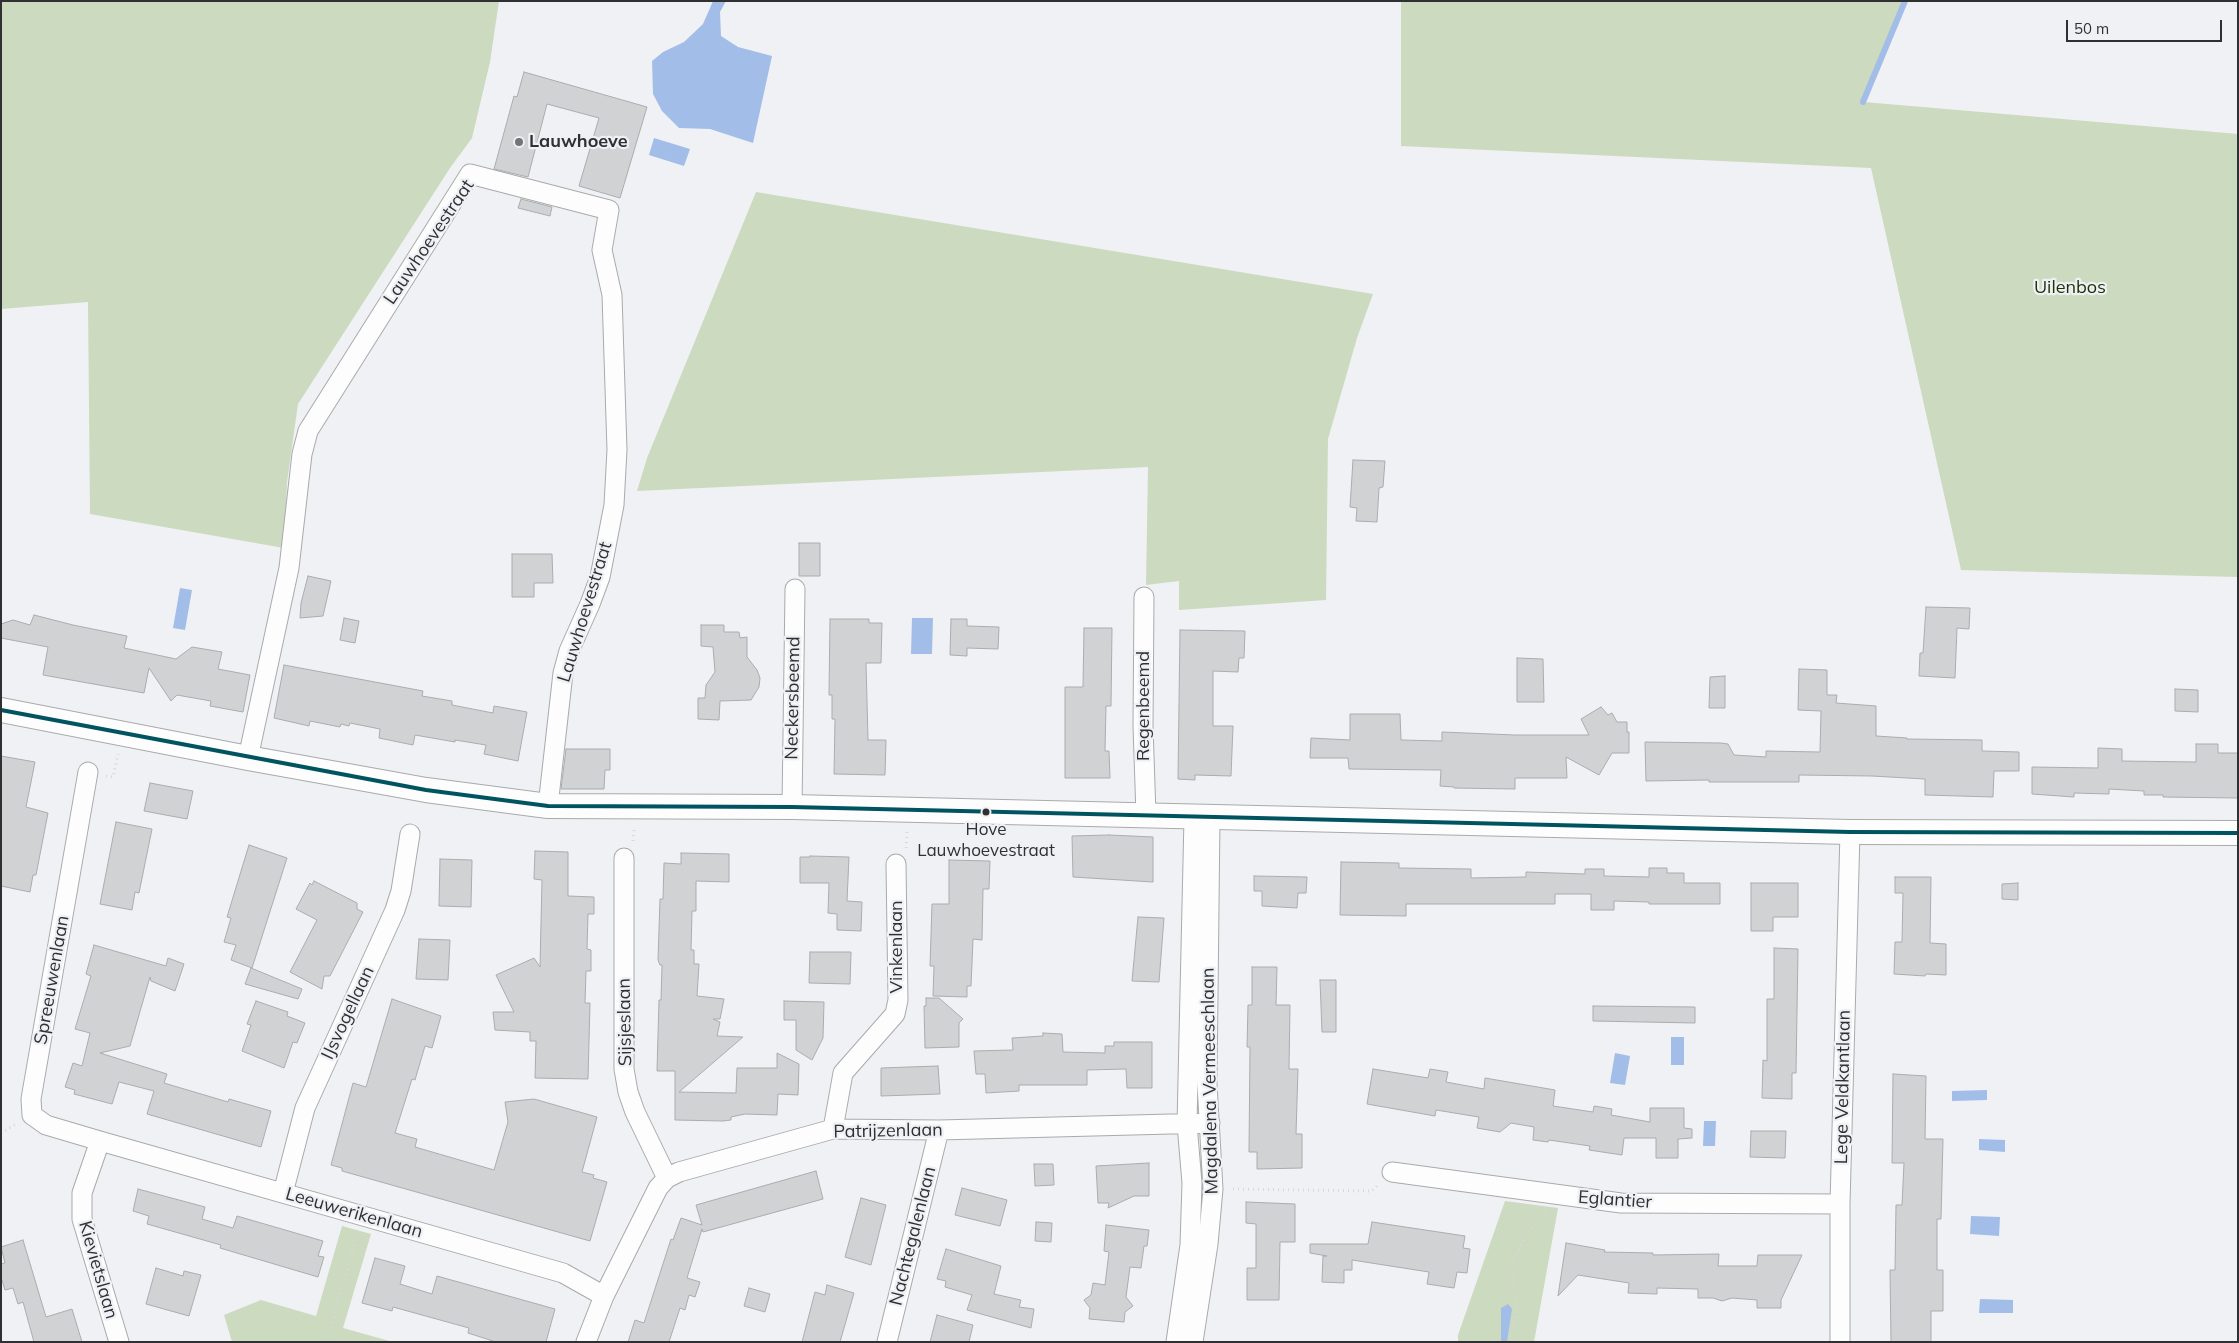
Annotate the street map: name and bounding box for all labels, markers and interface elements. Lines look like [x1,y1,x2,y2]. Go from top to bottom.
scale bar [2069,10,2225,42]
text: 50 m [2074,19,2109,38]
place label: Lauwhoeve [529,131,628,153]
marker: Lauwhoeve [513,136,525,148]
street label: Lauwhoevestraat [379,176,479,308]
park label: Uilenbos [2034,277,2106,299]
street label: Lauwhoevestraat [553,539,617,685]
street label: Neckersbeemd [781,636,805,760]
street label: Regenbeemd [1133,651,1155,761]
marker: Hove Lauwhoevestraat [981,807,991,817]
place label: Hove Lauwhoevestraat [917,820,1055,860]
street label: Vinkenlaan [886,900,908,994]
street label: Spreeuwenlaan [30,914,74,1046]
street label: IJsvogellaan [317,963,379,1063]
street label: Magdalena Vermeeschlaan [1197,967,1223,1195]
street label: Sijsjeslaan [613,978,637,1066]
street label: Lege Veldkantlaan [1831,1010,1855,1164]
street label: Patrijzenlaan [833,1119,943,1143]
street label: Nachtegalenlaan [885,1164,941,1308]
street label: Leeuwerikenlaan [283,1183,425,1243]
street label: Eglantier [1577,1187,1653,1213]
street label: Kievietslaan [74,1219,122,1321]

